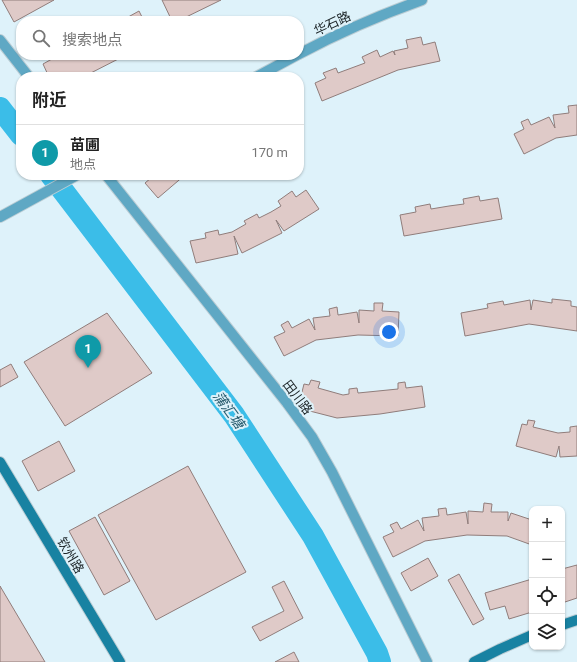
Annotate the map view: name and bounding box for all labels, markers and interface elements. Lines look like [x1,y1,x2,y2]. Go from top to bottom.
street label: 华石路 [311,8,353,38]
search box [16,16,304,60]
icon: search [30,27,52,49]
text: 搜索地点 [62,31,122,49]
text: 附近 [32,90,66,110]
text: 苗圃 [70,136,100,154]
text: 1 [41,145,49,160]
text: 170 m [251,145,288,160]
text: 地点 [70,157,96,172]
your location [379,322,399,342]
pin: 1 [75,335,101,368]
street label: 田川路 [280,377,315,417]
water label: 蒲汇塘 [210,388,249,433]
map controls [529,506,565,650]
button: + [529,506,565,542]
street label: 钦州路 [54,535,87,576]
button: − [529,542,565,578]
button: locate [529,578,565,614]
button: layers [529,614,565,650]

